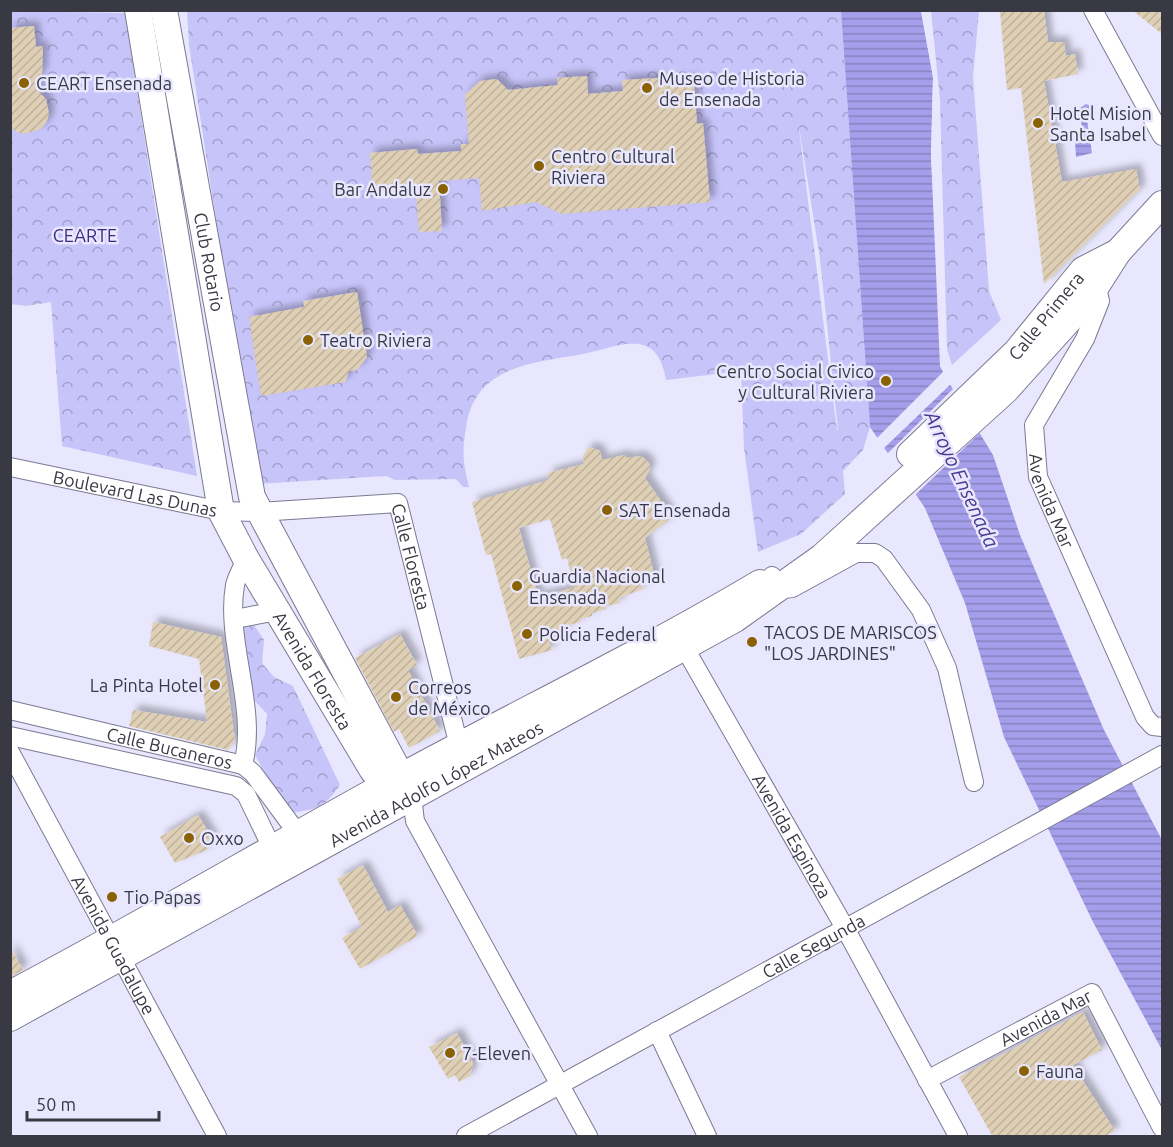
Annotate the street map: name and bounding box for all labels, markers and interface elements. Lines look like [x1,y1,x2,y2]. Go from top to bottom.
place label: Museo de Historia de Ensenada [659,68,805,109]
place label: CEART Ensenada [36,73,172,93]
marker: CEART Ensenada [17,76,31,90]
marker: Museo de Historia de Ensenada [640,81,654,95]
place label: Hotel Mision Santa Isabel [1050,103,1152,144]
marker: Hotel Mision Santa Isabel [1031,116,1045,130]
place label: Centro Cultural Riviera [551,146,675,187]
marker: Centro Cultural Riviera [532,159,546,173]
place label: Bar Andaluz [334,179,431,199]
marker: Bar Andaluz [436,182,450,196]
street label: Club Rotario [191,211,228,313]
park label: CEARTE [53,225,117,245]
street label: Calle Primera [1004,268,1087,364]
place label: Teatro Riviera [320,330,432,350]
marker: Teatro Riviera [301,333,315,347]
place label: Centro Social Civico y Cultural Riviera [716,361,874,402]
marker: Centro Social Civico y Cultural Riviera [879,374,893,388]
water label: Arroyo Ensenada [920,406,1004,551]
street label: Avenida Mar [1026,453,1078,551]
street label: Boulevard Las Dunas [51,466,219,520]
place label: SAT Ensenada [619,500,731,520]
street label: Calle Floresta [388,501,434,612]
marker: SAT Ensenada [600,503,614,517]
place label: Guardia Nacional Ensenada [529,566,665,607]
marker: Guardia Nacional Ensenada [510,579,524,593]
street label: Avenida Floresta [270,608,356,733]
place label: TACOS DE MARISCOS "LOS JARDINES" [764,622,937,663]
place label: Policia Federal [539,624,656,644]
marker: Policia Federal [520,627,534,641]
marker: TACOS DE MARISCOS "LOS JARDINES" [745,635,759,649]
place label: La Pinta Hotel [90,675,203,695]
place label: Correos de México [408,677,490,718]
marker: La Pinta Hotel [208,678,222,692]
marker: Correos de México [389,690,403,704]
street label: Avenida Adolfo López Mateos [326,717,546,850]
street label: Calle Bucaneros [105,723,235,772]
street label: Avenida Espinoza [749,770,836,901]
place label: Oxxo [201,828,244,848]
marker: Oxxo [182,831,196,845]
street label: Avenida Guadalupe [68,872,160,1018]
place label: Tio Papas [124,887,201,907]
marker: Tio Papas [105,890,119,904]
street label: Calle Segunda [759,910,868,982]
street label: Avenida Mar [996,985,1095,1050]
place label: 7-Eleven [462,1043,531,1063]
marker: 7-Eleven [443,1046,457,1060]
place label: Fauna [1036,1061,1084,1081]
marker: Fauna [1017,1064,1031,1078]
scale bar [27,1084,159,1122]
text: 50 m [36,1094,76,1114]

